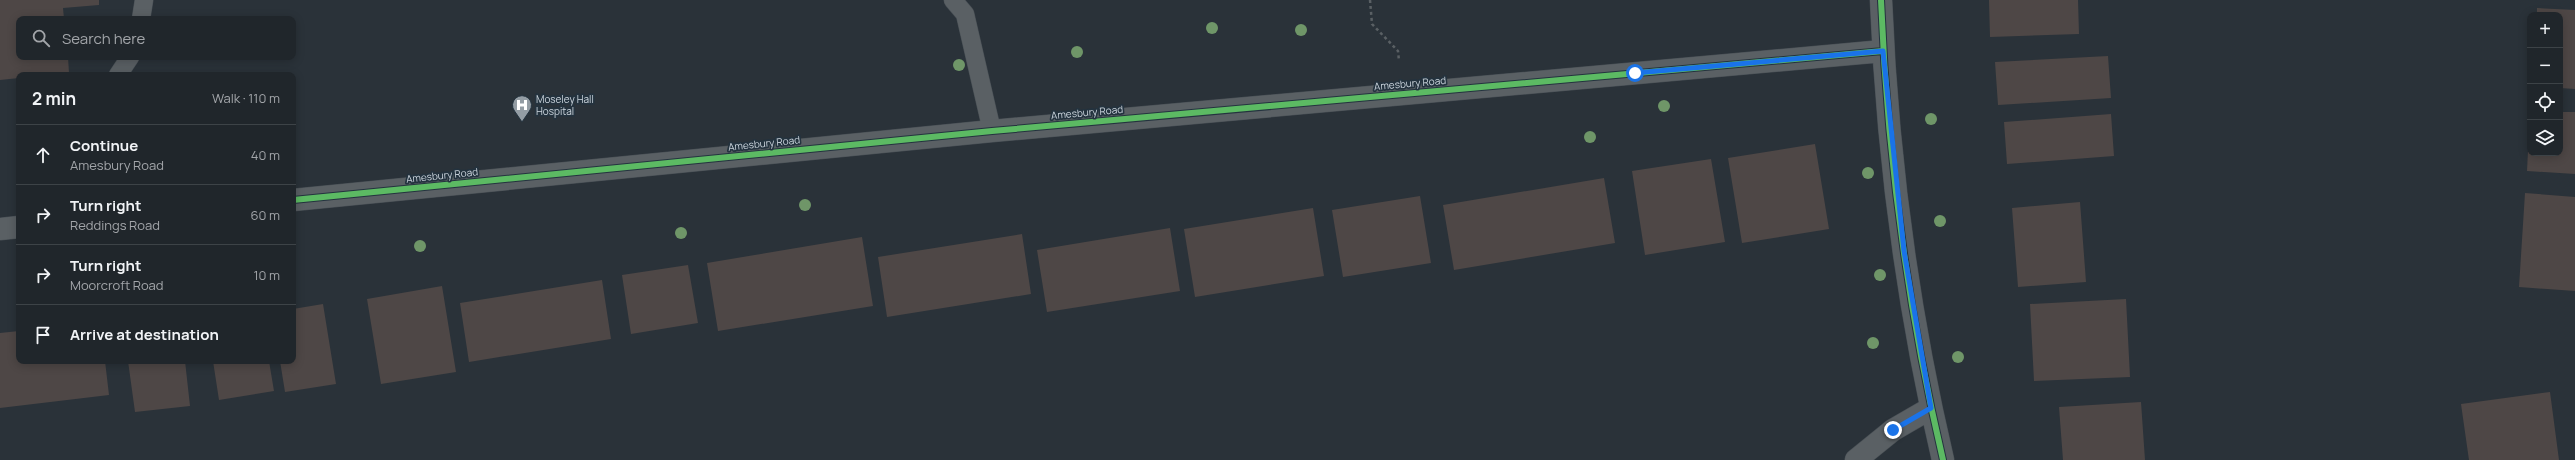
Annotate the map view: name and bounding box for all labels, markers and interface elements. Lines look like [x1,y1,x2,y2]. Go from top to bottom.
map controls [2527,12,2563,156]
button: + [2527,12,2563,48]
search box [16,16,296,60]
icon: search [30,27,52,49]
text: Search here [62,28,145,49]
button: − [2527,48,2563,84]
route start [1626,64,1644,82]
street label: Amesbury Road [1373,73,1447,93]
button: locate [2527,84,2563,120]
text: 2 min [32,87,76,110]
text: Walk · 110 m [212,89,280,107]
place label: Moseley Hall Hospital [536,92,594,118]
hospital icon: Moseley Hall Hospital [511,94,533,122]
street label: Amesbury Road [1050,102,1124,122]
button: layers [2527,120,2563,156]
street label: Amesbury Road [727,132,801,154]
text: Continue [70,135,138,156]
icon: ahead [32,144,54,166]
text: 40 m [251,146,280,164]
text: Amesbury Road [70,156,164,174]
street label: Amesbury Road [405,164,479,186]
text: Turn right [70,195,141,216]
icon: right [32,204,54,226]
text: 60 m [250,206,280,224]
text: Reddings Road [70,216,160,234]
text: Turn right [70,255,141,276]
icon: right [32,264,54,286]
text: 10 m [253,266,280,284]
text: Moorcroft Road [70,276,164,294]
icon: arrive [32,324,54,346]
text: Arrive at destination [70,324,219,345]
route end [1884,421,1902,439]

